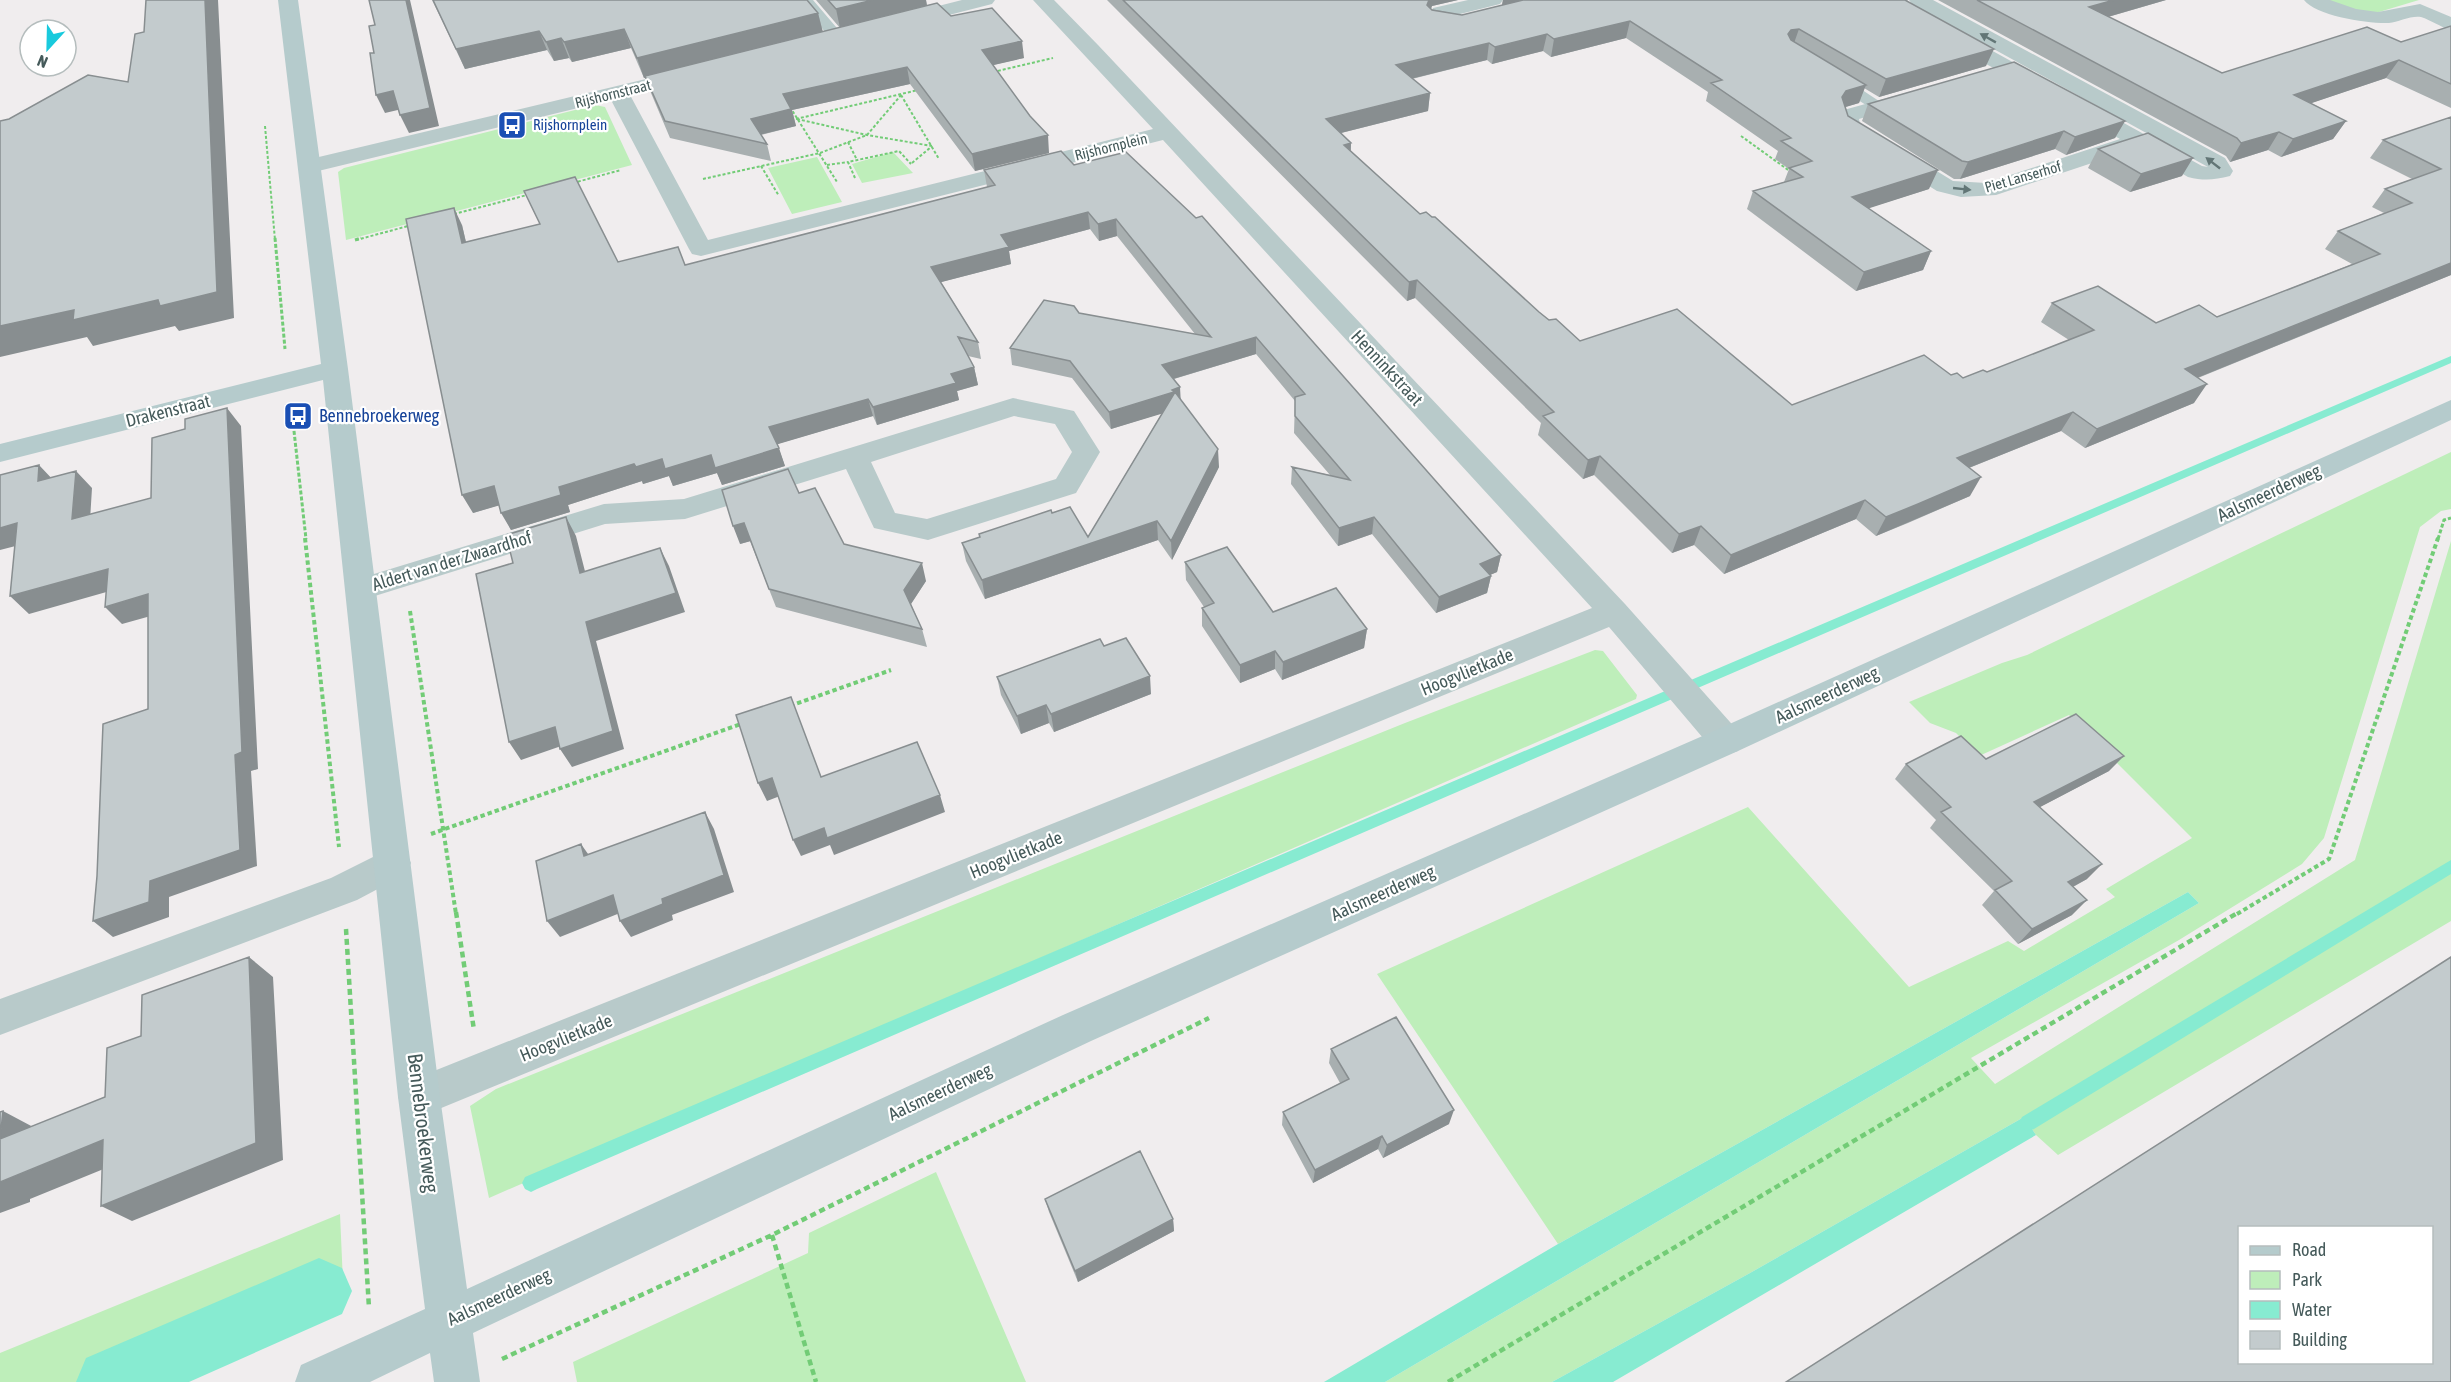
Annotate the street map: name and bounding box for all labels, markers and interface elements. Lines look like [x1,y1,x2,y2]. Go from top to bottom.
north arrow [18,18,78,78]
one-way arrow [1979,33,1996,43]
text: N [35,52,50,72]
street label: Rijshornstraat [573,76,653,111]
bus stop icon: Rijshornplein [496,109,528,141]
place label: Rijshornplein [533,116,607,133]
street label: Rijshornplein [1073,129,1149,164]
street label: Piet Lanserhof [1983,157,2063,196]
one-way arrow [2205,157,2221,169]
one-way arrow [1952,184,1971,194]
street label: Henninkstraat [1347,326,1428,410]
street label: Drakenstraat [123,390,212,431]
bus stop icon: Bennebroekerweg [282,400,314,432]
place label: Bennebroekerweg [319,405,440,426]
street label: Aalsmeerderweg [2214,459,2324,526]
street label: Aldert van der Zwaardhof [370,526,534,595]
street label: Hoogvlietkade [1418,643,1516,700]
street label: Aalsmeerderweg [1772,661,1882,728]
street label: Hoogvlietkade [967,826,1065,883]
street label: Aalsmeerderweg [1328,860,1438,925]
street label: Hoogvlietkade [517,1009,615,1066]
street label: Bennebroekerweg [404,1052,444,1194]
street label: Aalsmeerderweg [885,1058,995,1125]
legend [2238,1226,2433,1364]
text: Road [2292,1239,2326,1260]
street label: Aalsmeerderweg [444,1263,554,1330]
text: Park [2292,1269,2322,1290]
text: Water [2292,1299,2332,1320]
text: Building [2292,1329,2347,1350]

